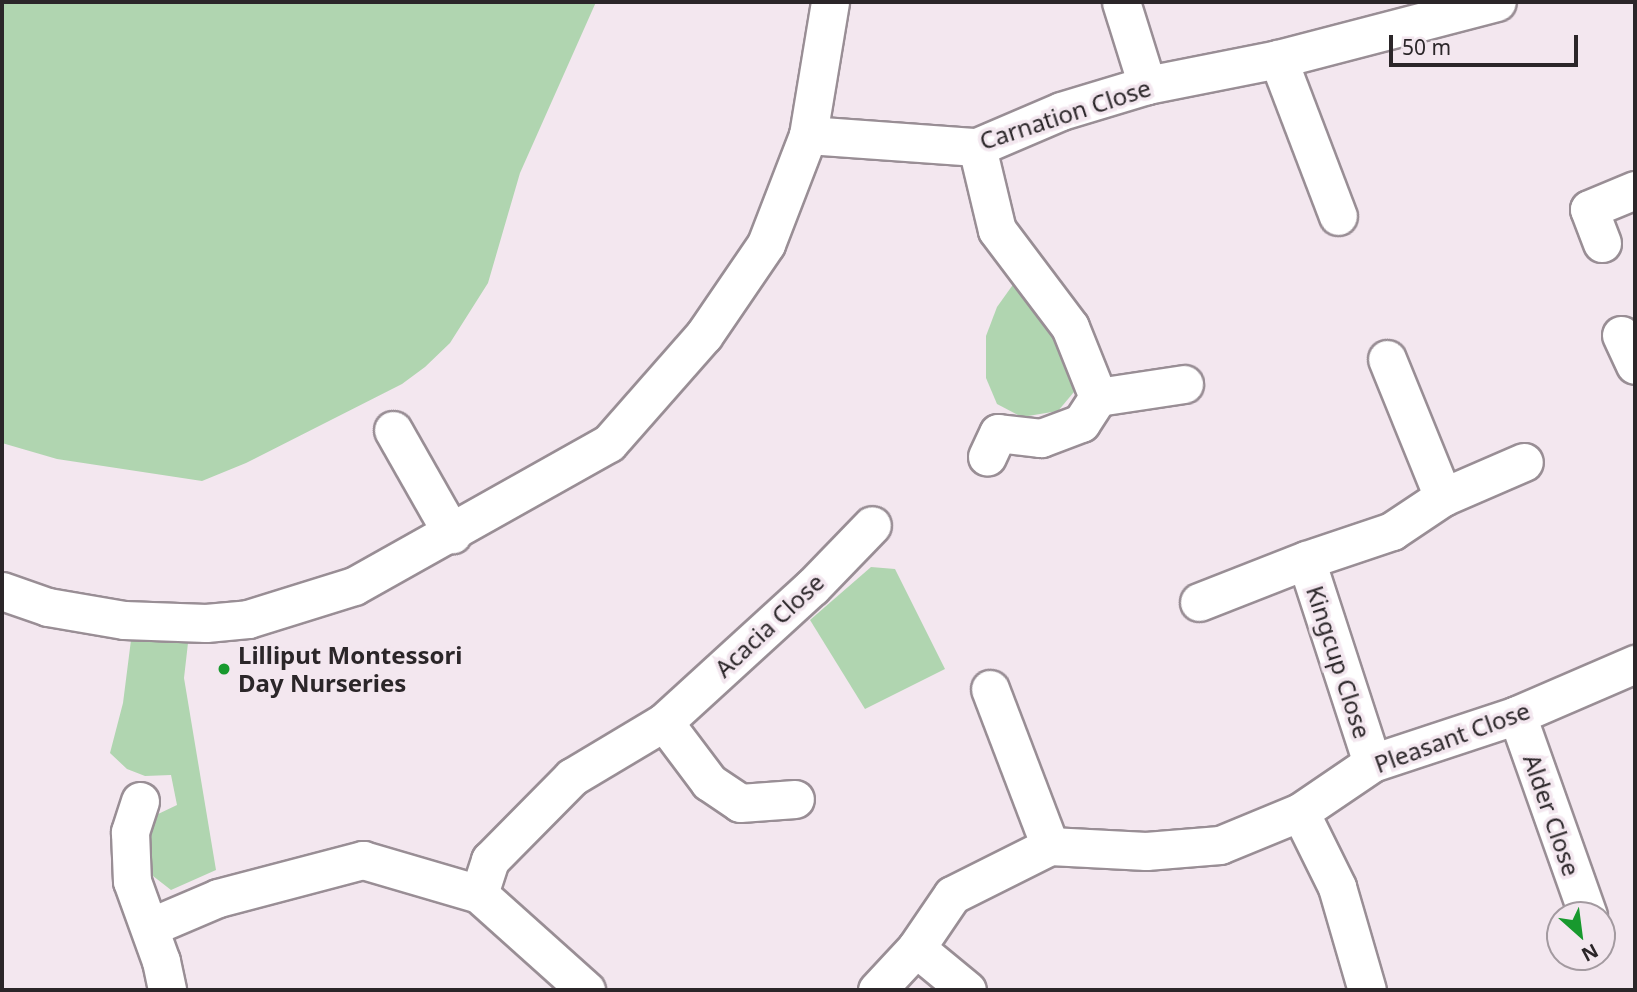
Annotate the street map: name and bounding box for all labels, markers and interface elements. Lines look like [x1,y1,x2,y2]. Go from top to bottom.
scale bar [1392,21,1581,65]
text: 50 m [1402,33,1451,61]
street label: Carnation Close [976,73,1154,155]
street label: Acacia Close [708,567,830,683]
street label: Kingcup Close [1301,582,1377,742]
place label: Lilliput Montessori Day Nurseries [238,641,462,697]
marker: Lilliput Montessori Day Nurseries [216,661,232,677]
street label: Pleasant Close [1370,696,1534,778]
street label: Alder Close [1518,750,1586,880]
north arrow [1546,901,1616,971]
text: N [1577,938,1603,968]

